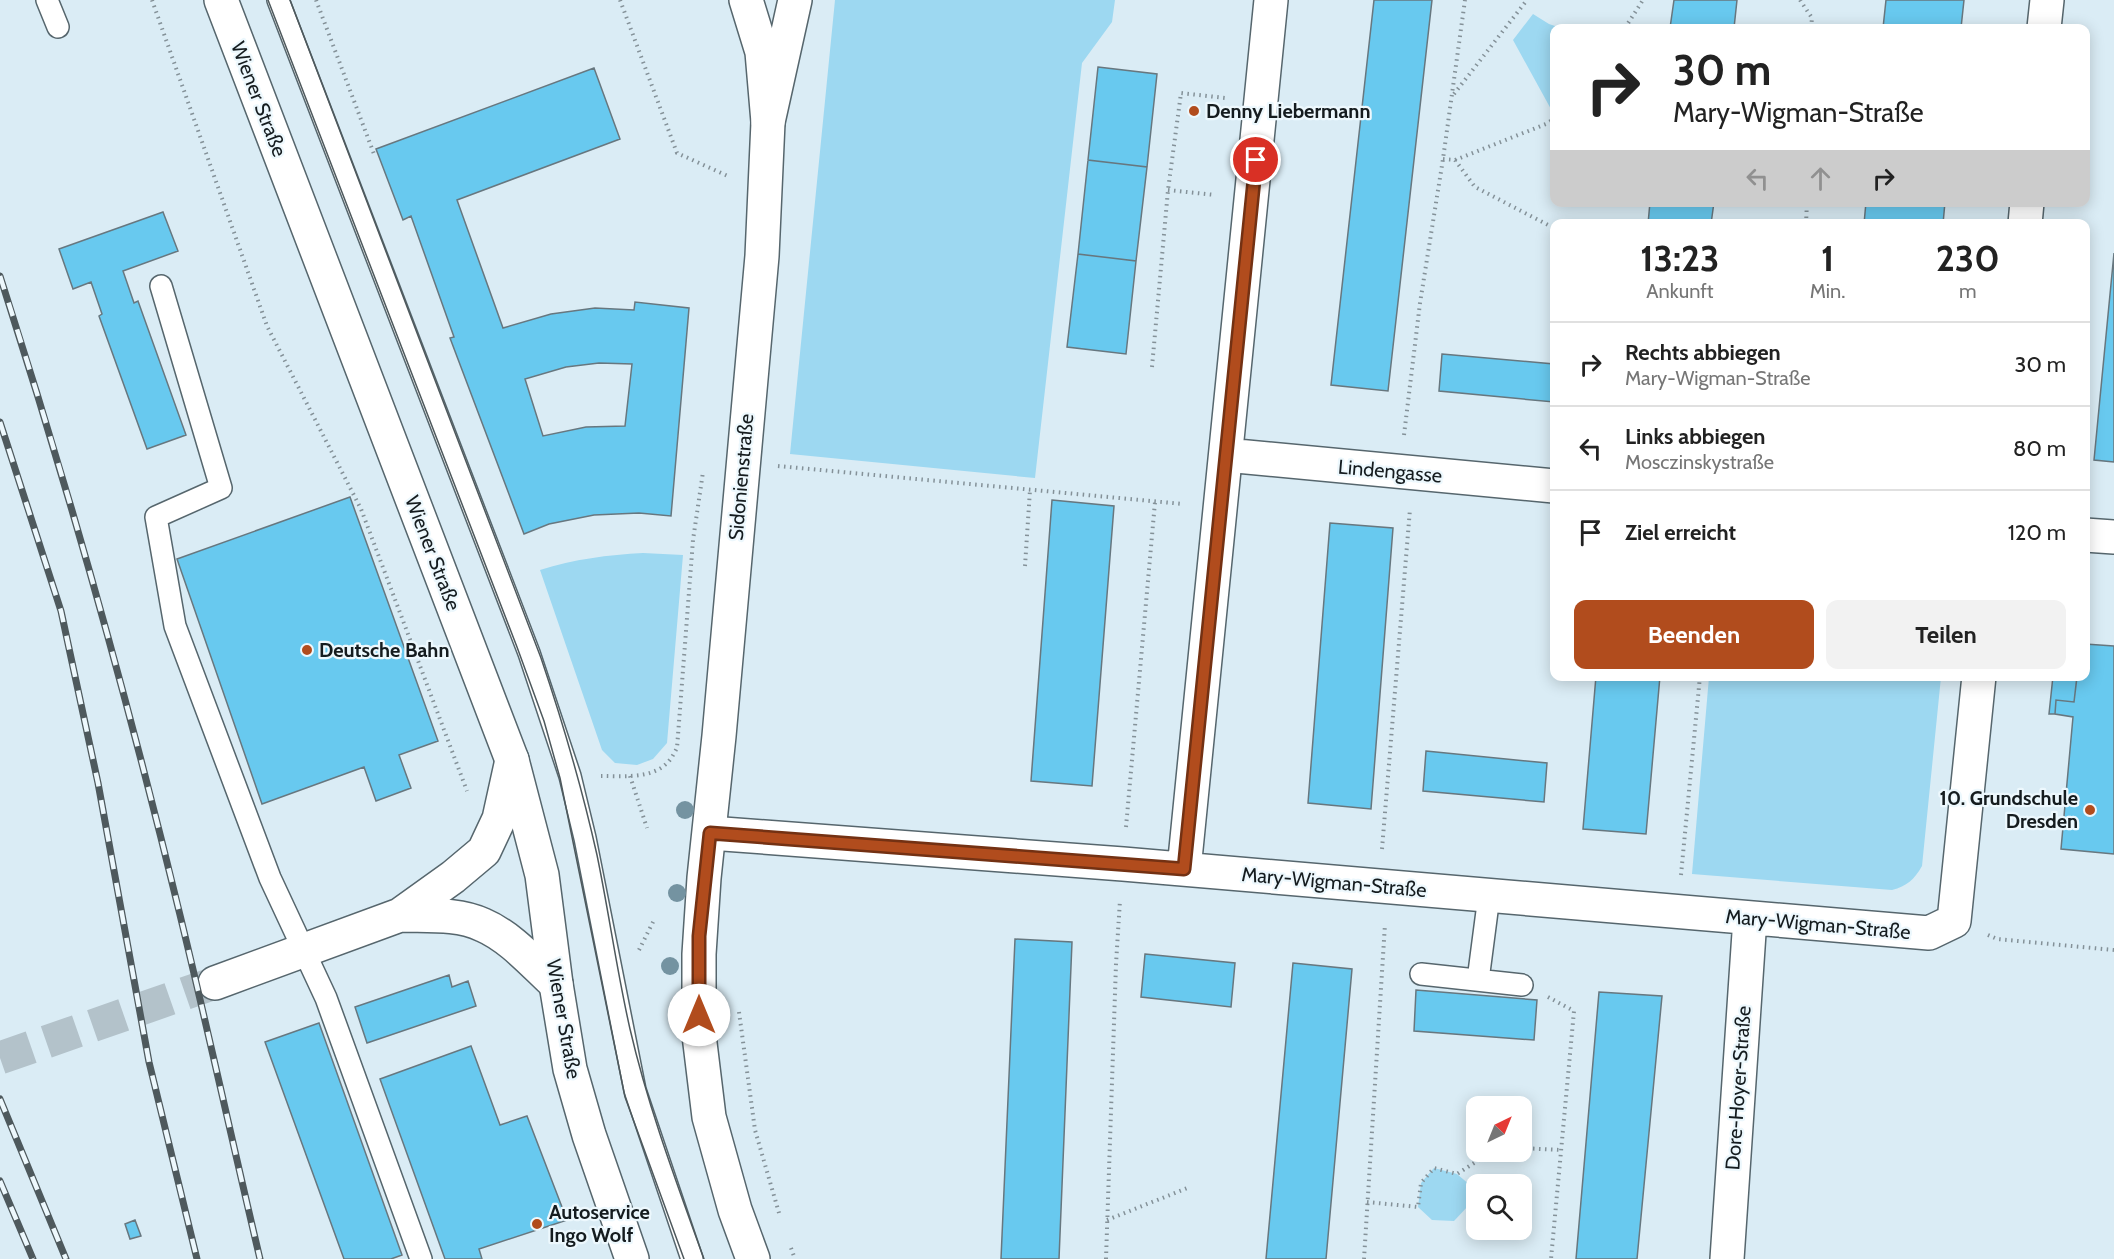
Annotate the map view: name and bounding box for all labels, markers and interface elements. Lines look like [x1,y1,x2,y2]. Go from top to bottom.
street label: Wiener Straße [226,38,292,160]
text: 30 m [1673,44,1771,96]
icon: right [1574,48,1652,126]
text: Mary-Wigman-Straße [1673,96,1924,129]
place label: Denny Liebermann [1206,99,1370,123]
marker: Denny Liebermann [1187,104,1201,118]
pin [1230,134,1281,185]
icon: arrive [1239,143,1272,176]
icon: left [1741,162,1774,195]
icon: ahead [1804,162,1837,195]
icon: right [1867,162,1900,195]
text: 13:23 [1640,236,1719,280]
text: 1 [1821,236,1834,280]
text: 230 [1936,236,2000,280]
text: Ankunft [1646,279,1714,303]
text: Min. [1810,279,1845,303]
text: m [1959,279,1976,303]
text: Rechts abbiegen [1625,339,1781,366]
icon: right [1574,348,1607,381]
text: 30 m [2014,351,2066,378]
text: Mary-Wigman-Straße [1625,366,1811,390]
street label: Sidonienstraße [724,413,758,541]
text: Links abbiegen [1625,423,1765,450]
icon: left [1574,432,1607,465]
text: 80 m [2013,435,2066,462]
text: Mosczinskystraße [1625,450,1774,474]
street label: Lindengasse [1337,454,1443,488]
street label: Wiener Straße [400,492,466,614]
icon: arrive [1574,516,1607,549]
text: Ziel erreicht [1625,519,1736,546]
text: 120 m [2008,519,2066,546]
button: Beenden [1574,600,1814,669]
button: Teilen [1826,600,2066,669]
place label: Deutsche Bahn [319,638,449,662]
marker: Deutsche Bahn [300,643,314,657]
place label: 10. Grundschule Dresden [1940,786,2078,833]
marker: 10. Grundschule Dresden [2083,803,2097,817]
street label: Mary-Wigman-Straße [1241,862,1427,902]
street label: Mary-Wigman-Straße [1725,904,1911,944]
street label: Wiener Straße [542,957,586,1081]
position arrow [667,983,731,1047]
street label: Dore-Hoyer-Straße [1720,1005,1756,1171]
north arrow [1466,1096,1532,1162]
map controls [1466,1096,1532,1240]
button: search [1466,1174,1532,1240]
place label: Autoservice Ingo Wolf [549,1200,650,1247]
marker: Autoservice Ingo Wolf [530,1217,544,1231]

